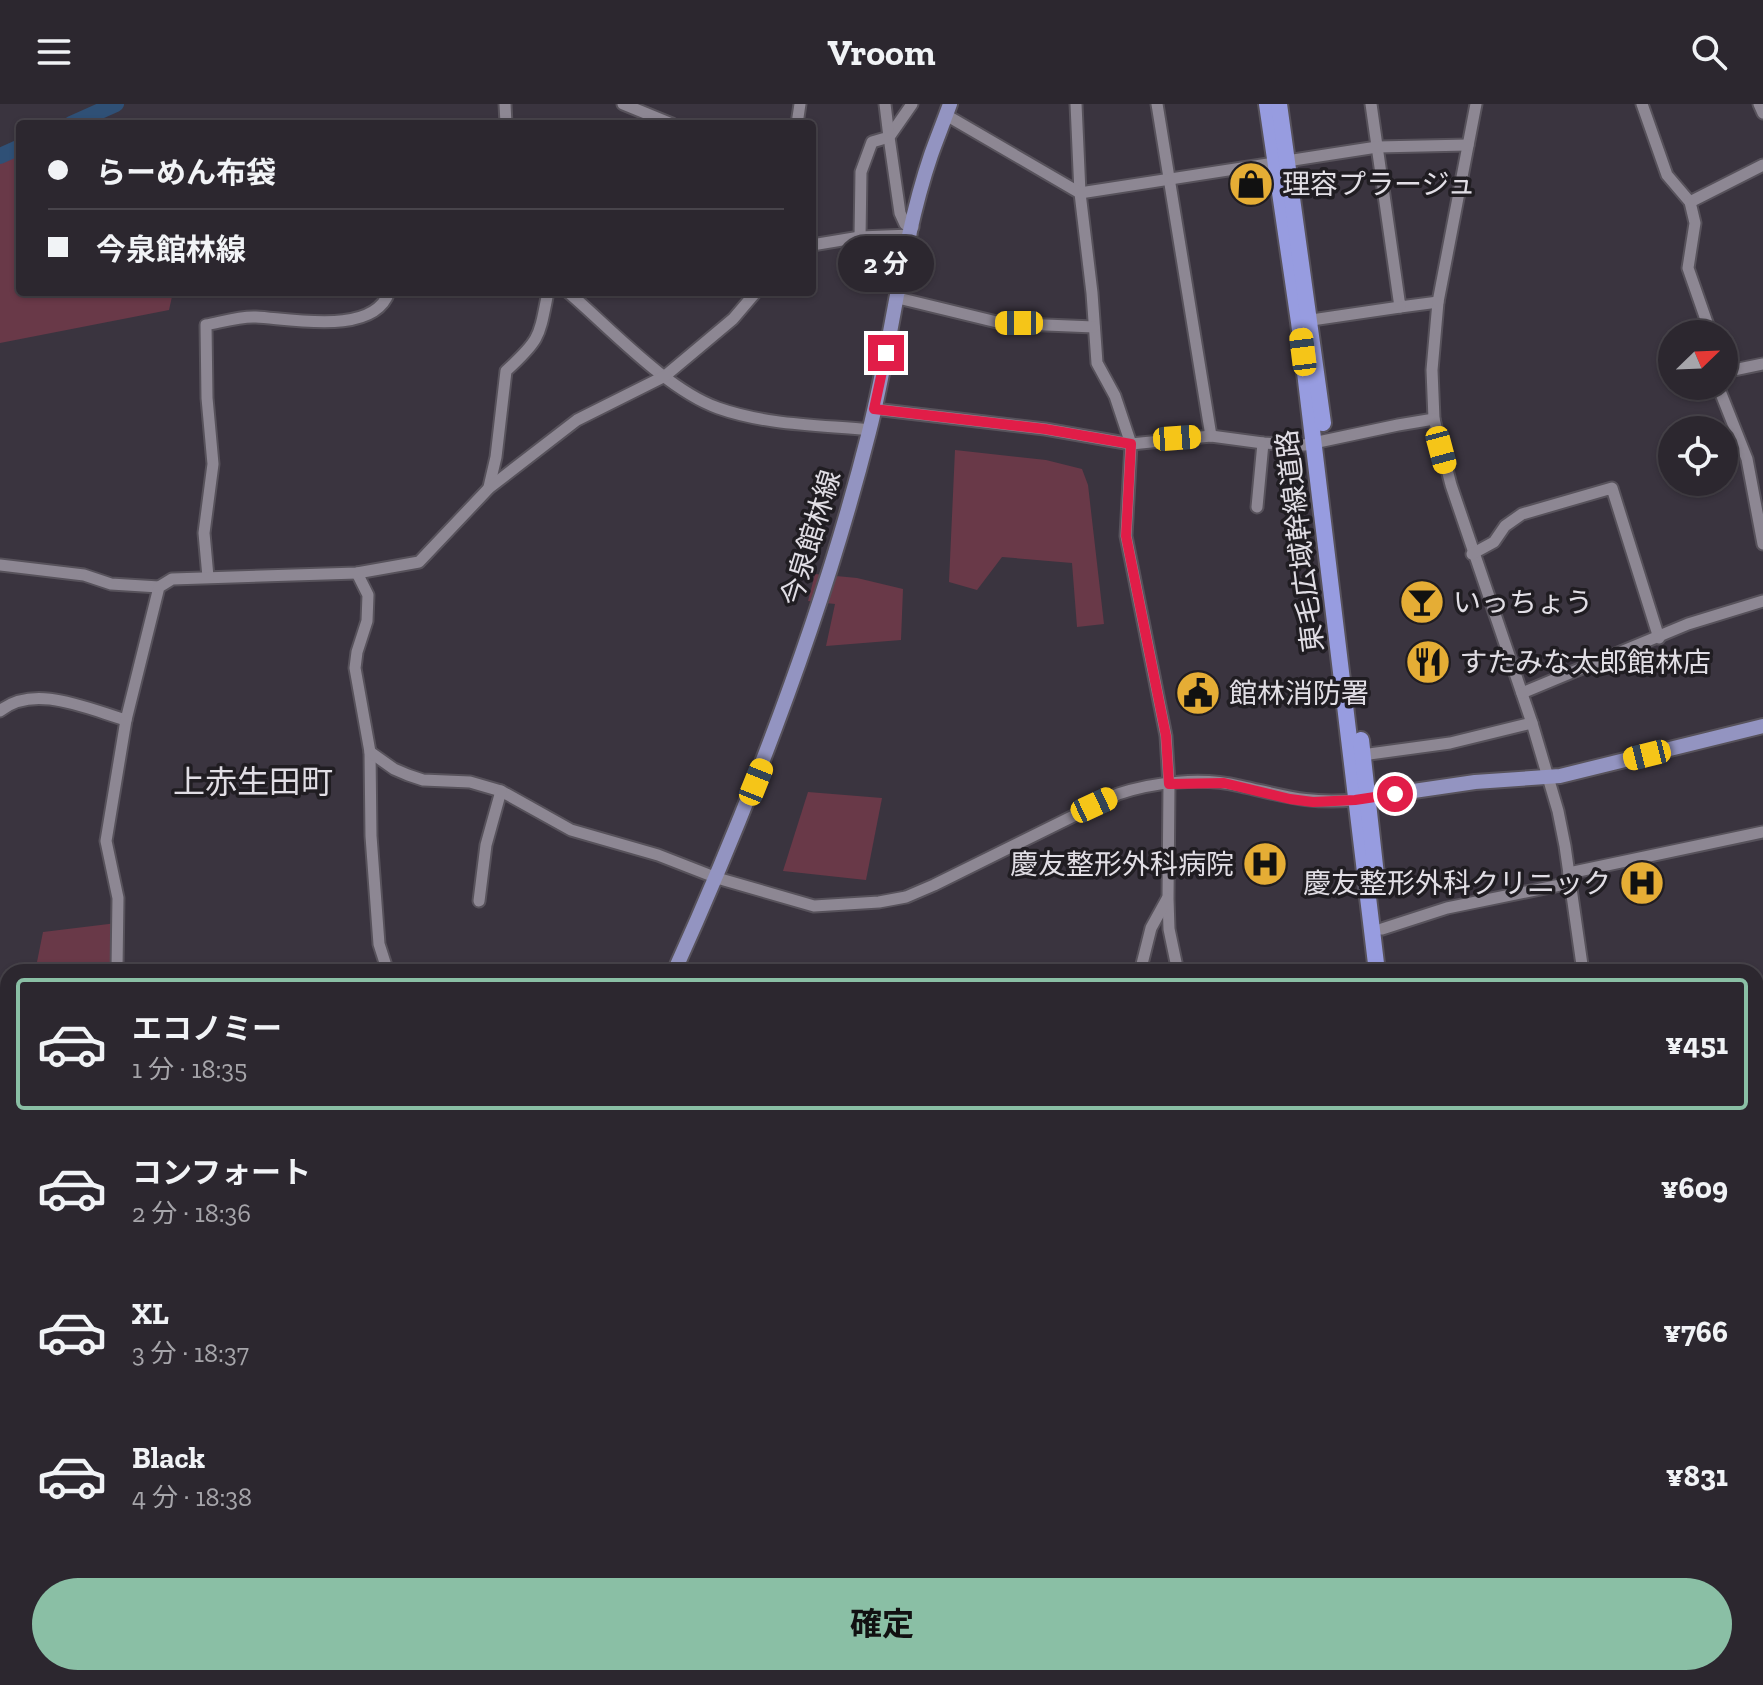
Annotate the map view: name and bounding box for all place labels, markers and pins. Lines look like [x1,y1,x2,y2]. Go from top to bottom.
shop icon: 理容プラージュ [1227,160,1275,208]
place label: 理容プラージュ [1282,168,1475,201]
bar icon: いっちょう [1398,578,1446,626]
place label: いっちょう [1453,586,1593,619]
restaurant icon: すたみな太郎館林店 [1404,638,1452,686]
place label: すたみな太郎館林店 [1459,646,1711,679]
public building icon: 館林消防署 [1174,669,1222,717]
place label: 館林消防署 [1229,677,1369,710]
hospital icon: 慶友整形外科病院 [1241,840,1289,888]
place label: 慶友整形外科病院 [1010,848,1234,881]
hospital icon: 慶友整形外科クリニック [1618,859,1666,907]
place label: 慶友整形外科クリニック [1303,867,1611,900]

